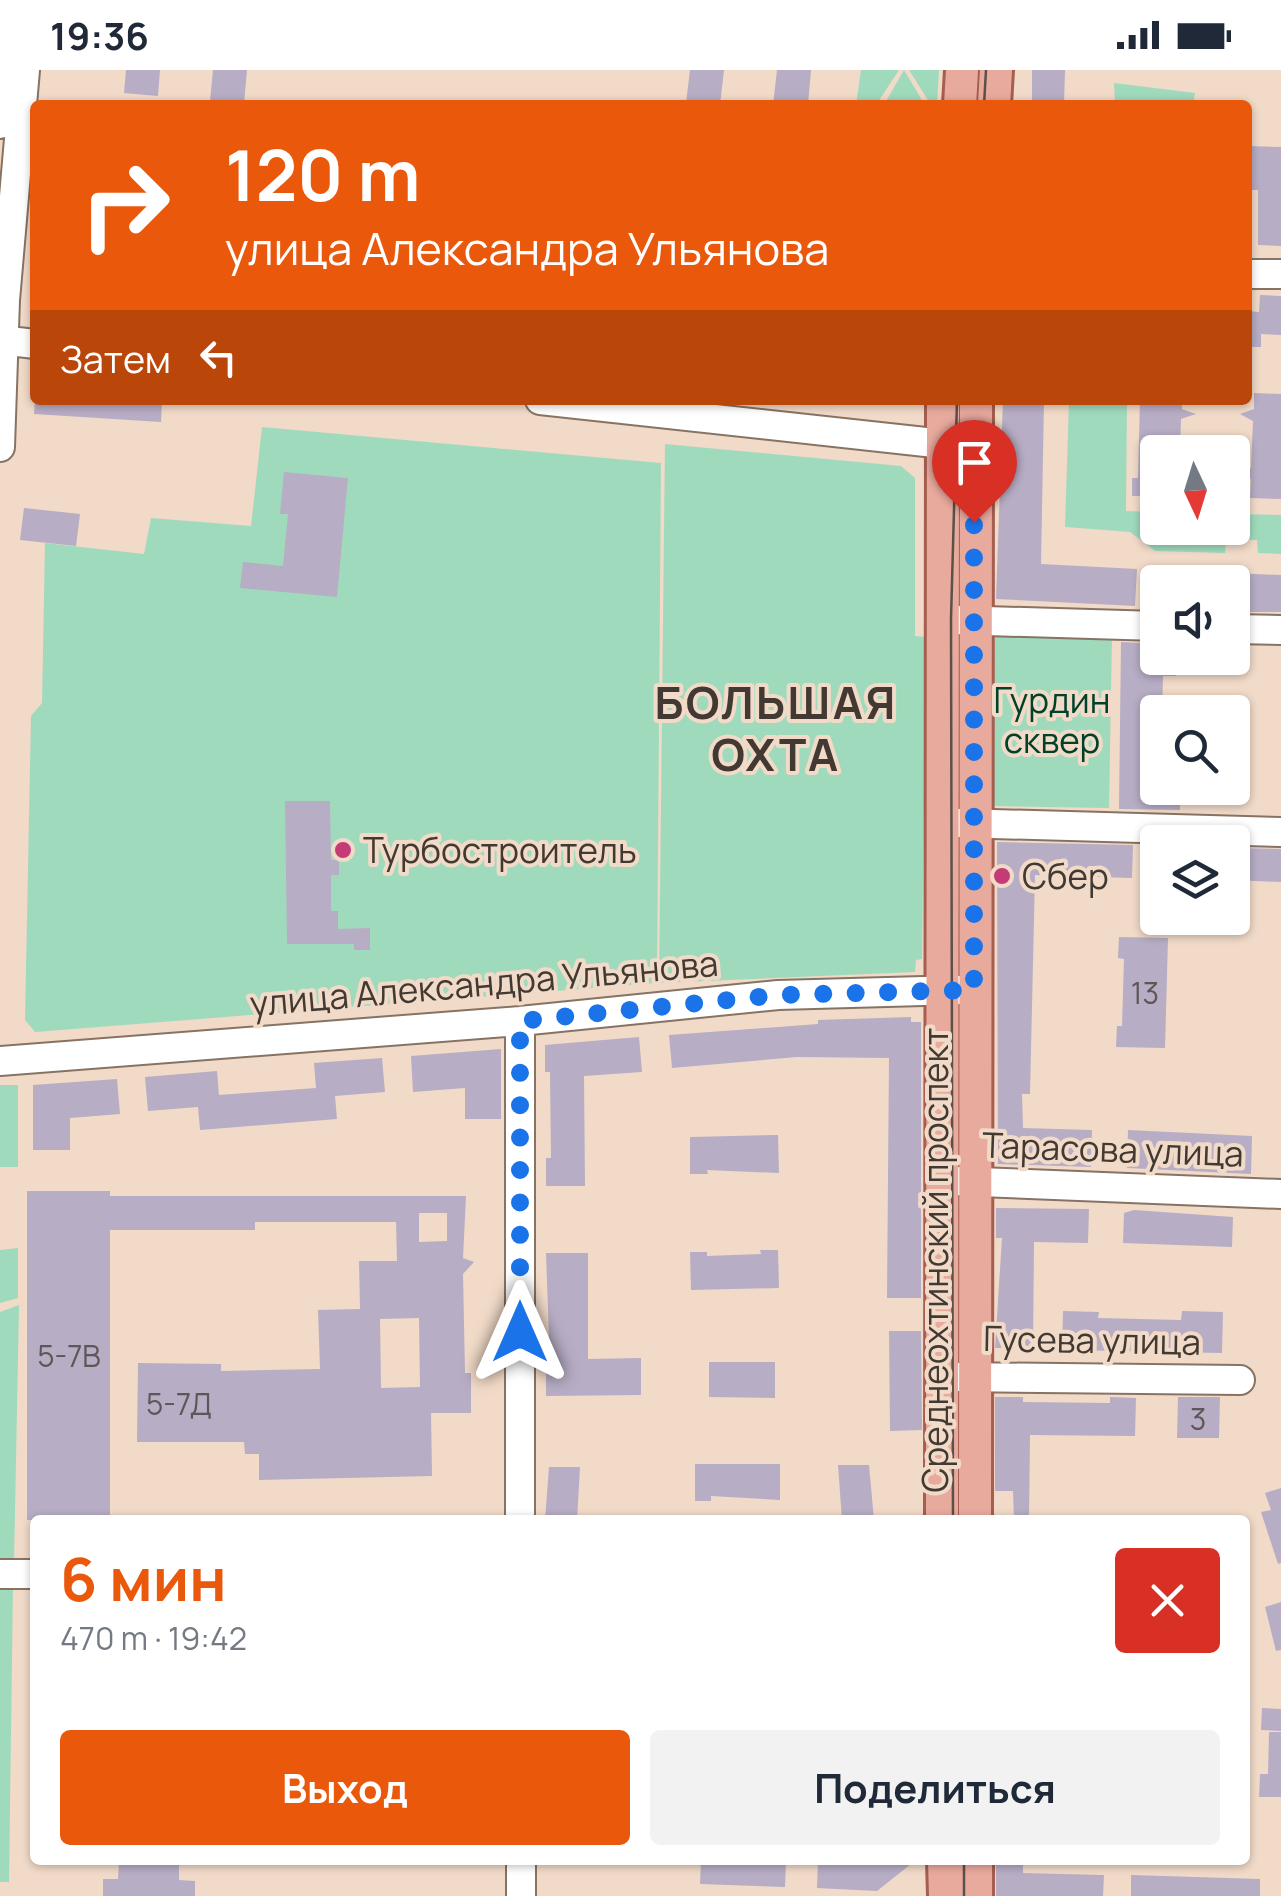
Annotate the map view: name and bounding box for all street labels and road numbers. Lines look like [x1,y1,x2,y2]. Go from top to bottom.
street label: улица Александра Ульянова [248,939,720,1027]
street label: Среднеохтинский проспект [911,1027,959,1493]
street label: Тарасова улица [981,1120,1245,1178]
street label: Гусева улица [983,1314,1201,1366]

